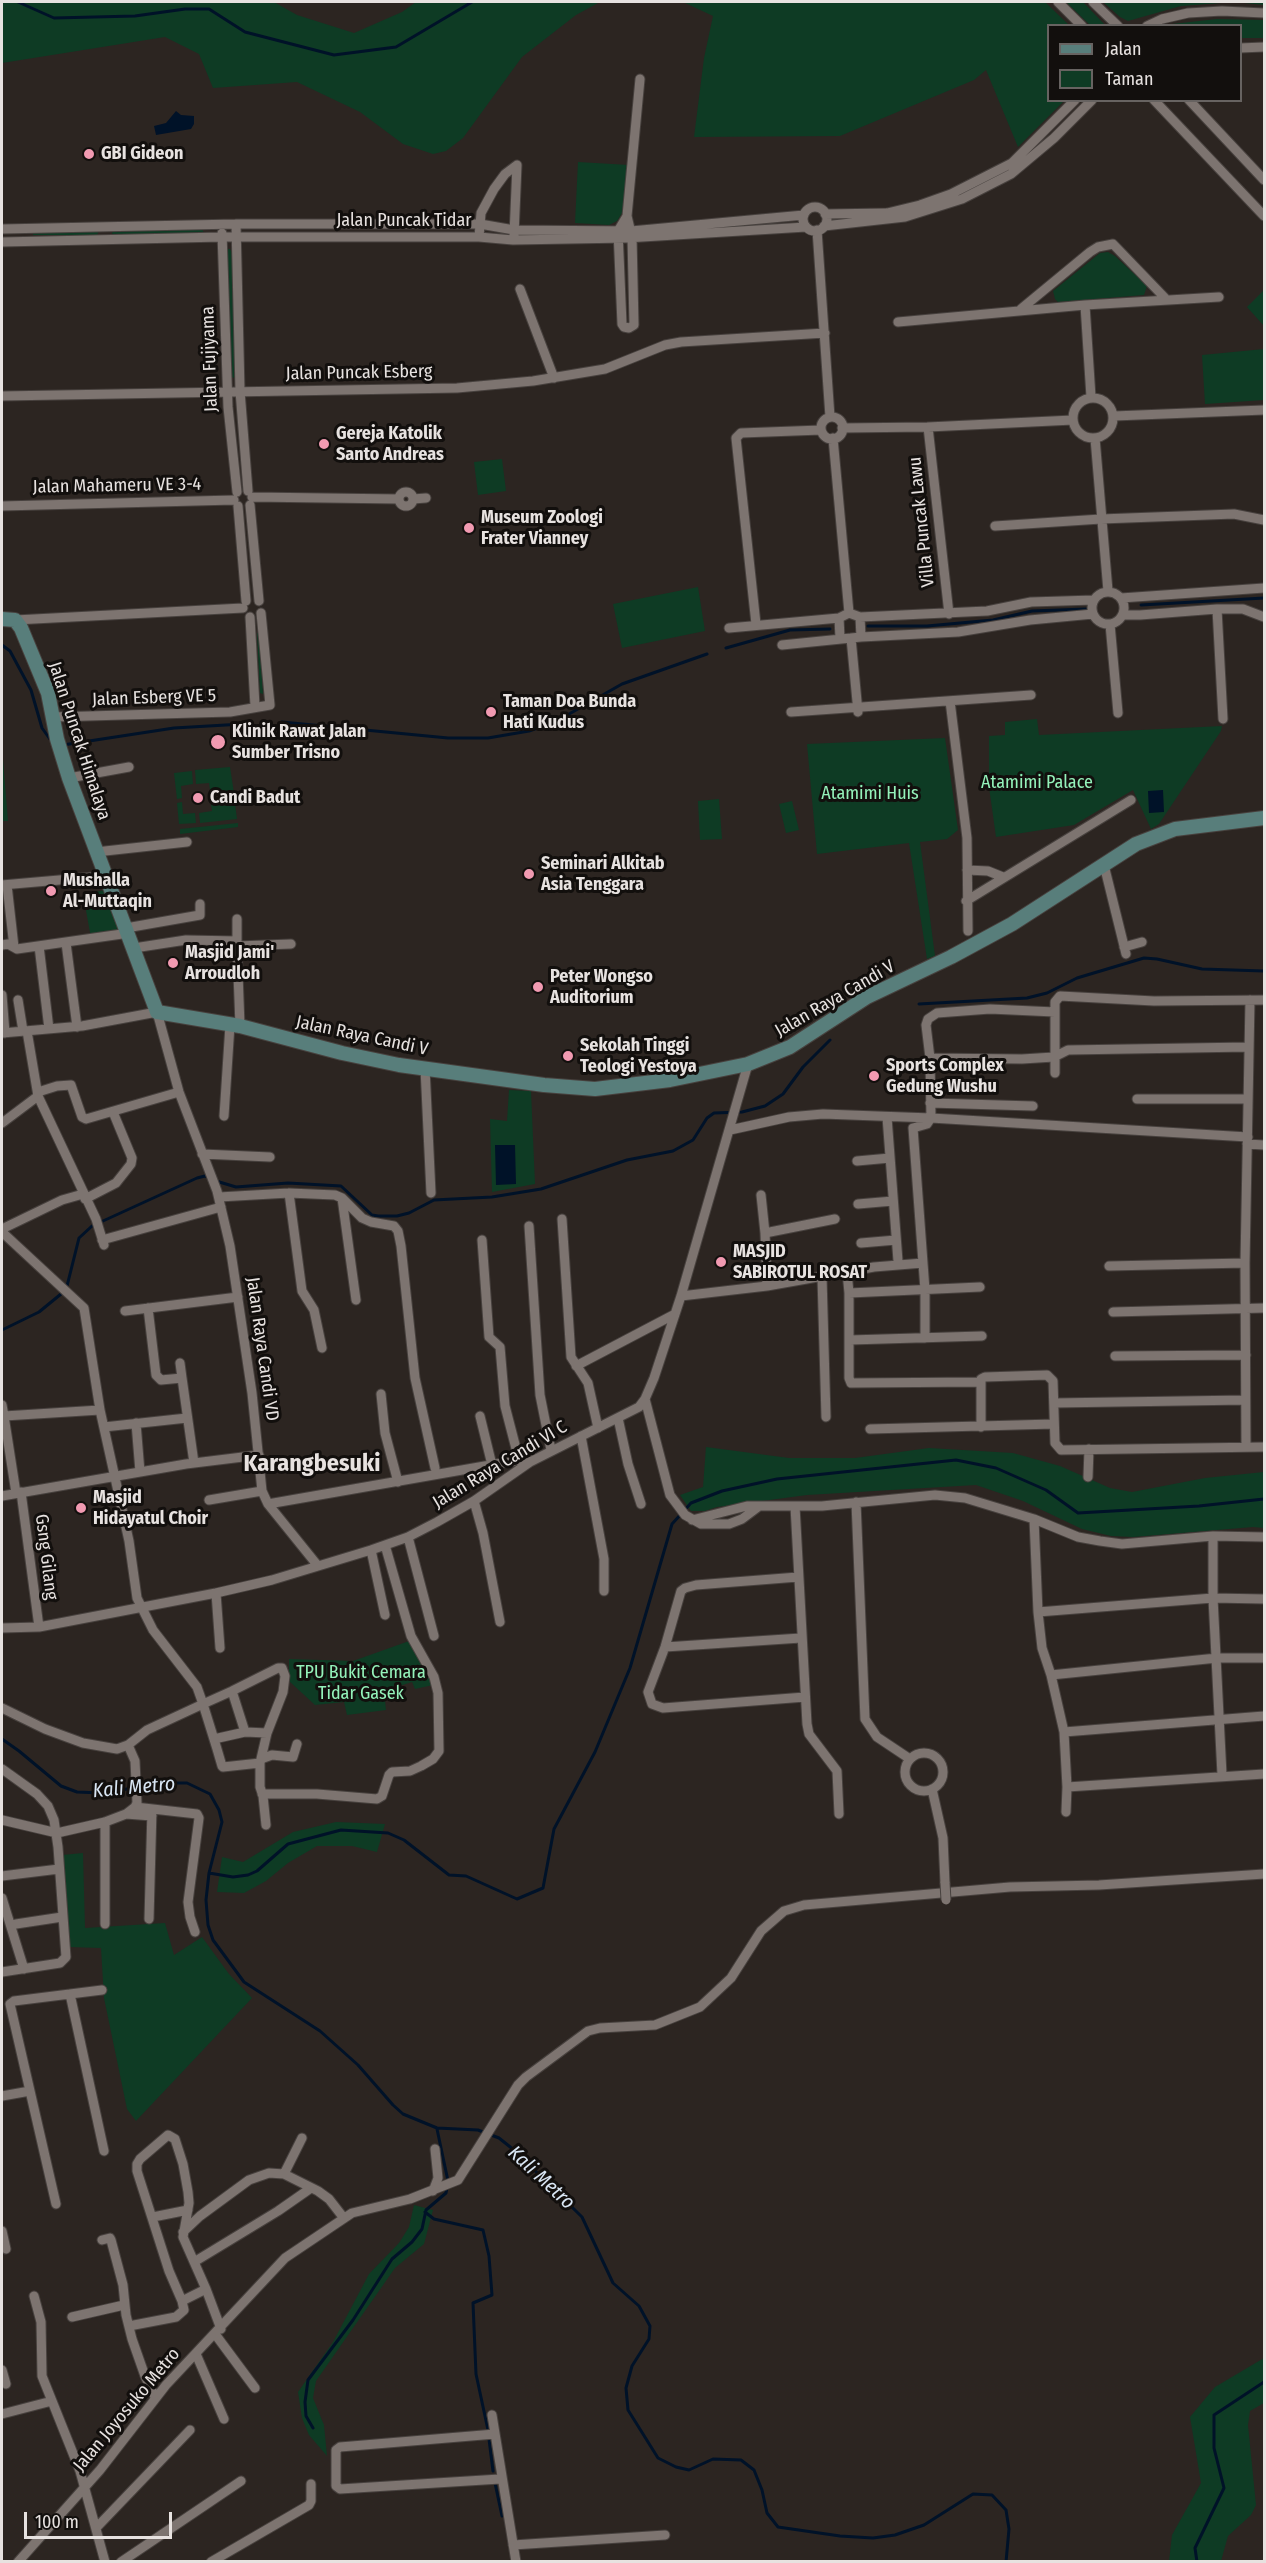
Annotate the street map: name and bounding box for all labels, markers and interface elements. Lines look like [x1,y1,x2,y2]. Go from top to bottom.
legend [1047,24,1242,102]
text: Jalan [1105,38,1142,60]
text: Taman [1105,68,1153,90]
place label: GBI Gideon [101,143,184,165]
marker: GBI Gideon [82,147,96,161]
street label: Jalan Puncak Tidar [336,210,472,232]
street label: Jalan Fujiyama [197,306,223,412]
street label: Jalan Puncak Esberg [286,361,432,385]
place label: Gereja Katolik Santo Andreas [336,423,444,466]
marker: Gereja Katolik Santo Andreas [317,437,331,451]
street label: Villa Puncak Lawu [904,456,940,588]
street label: Jalan Mahameru VE 3-4 [33,474,201,498]
place label: Museum Zoologi Frater Vianney [481,507,603,550]
marker: Museum Zoologi Frater Vianney [462,521,476,535]
street label: Jalan Puncak Himalaya [43,659,115,823]
street label: Jalan Esberg VE 5 [92,685,216,711]
place label: Taman Doa Bunda Hati Kudus [503,691,636,734]
marker: Taman Doa Bunda Hati Kudus [484,705,498,719]
place label: Klinik Rawat Jalan Sumber Trisno [232,721,366,764]
marker: Klinik Rawat Jalan Sumber Trisno [209,733,227,751]
park label: Atamimi Palace [981,772,1093,794]
park label: Atamimi Huis [821,783,919,805]
place label: Candi Badut [210,787,300,809]
marker: Candi Badut [191,791,205,805]
place label: Seminari Alkitab Asia Tenggara [541,853,665,896]
marker: Seminari Alkitab Asia Tenggara [522,867,536,881]
place label: Mushalla Al-Muttaqin [63,870,152,912]
marker: Mushalla Al-Muttaqin [44,884,58,898]
place label: Masjid Jami' Arroudloh [185,942,274,984]
marker: Masjid Jami' Arroudloh [166,956,180,970]
street label: Jalan Raya Candi V [771,956,899,1042]
place label: Peter Wongso Auditorium [550,966,653,1008]
marker: Peter Wongso Auditorium [531,980,545,994]
street label: Jalan Raya Candi V [294,1011,430,1061]
place label: Sekolah Tinggi Teologi Yestoya [580,1035,697,1078]
marker: Sekolah Tinggi Teologi Yestoya [561,1049,575,1063]
place label: Sports Complex Gedung Wushu [886,1055,1004,1098]
marker: Sports Complex Gedung Wushu [867,1069,881,1083]
place label: MASJID SABIROTUL ROSAT [733,1241,867,1284]
marker: MASJID SABIROTUL ROSAT [714,1255,728,1269]
street label: Jalan Raya Candi VD [241,1276,283,1422]
street label: Jalan Raya Candi VI C [429,1416,571,1514]
district label: Karangbesuki [244,1450,380,1478]
place label: Masjid Hidayatul Choir [93,1487,208,1530]
marker: Masjid Hidayatul Choir [74,1501,88,1515]
street label: Gsng Gilang [30,1513,62,1601]
park label: TPU Bukit Cemara Tidar Gasek [296,1662,426,1704]
water label: Kali Metro [92,1772,176,1804]
water label: Kali Metro [503,2141,579,2215]
street label: Jalan Joyosuko Metro [69,2344,185,2476]
scale bar [27,2500,176,2538]
text: 100 m [35,2511,79,2533]

